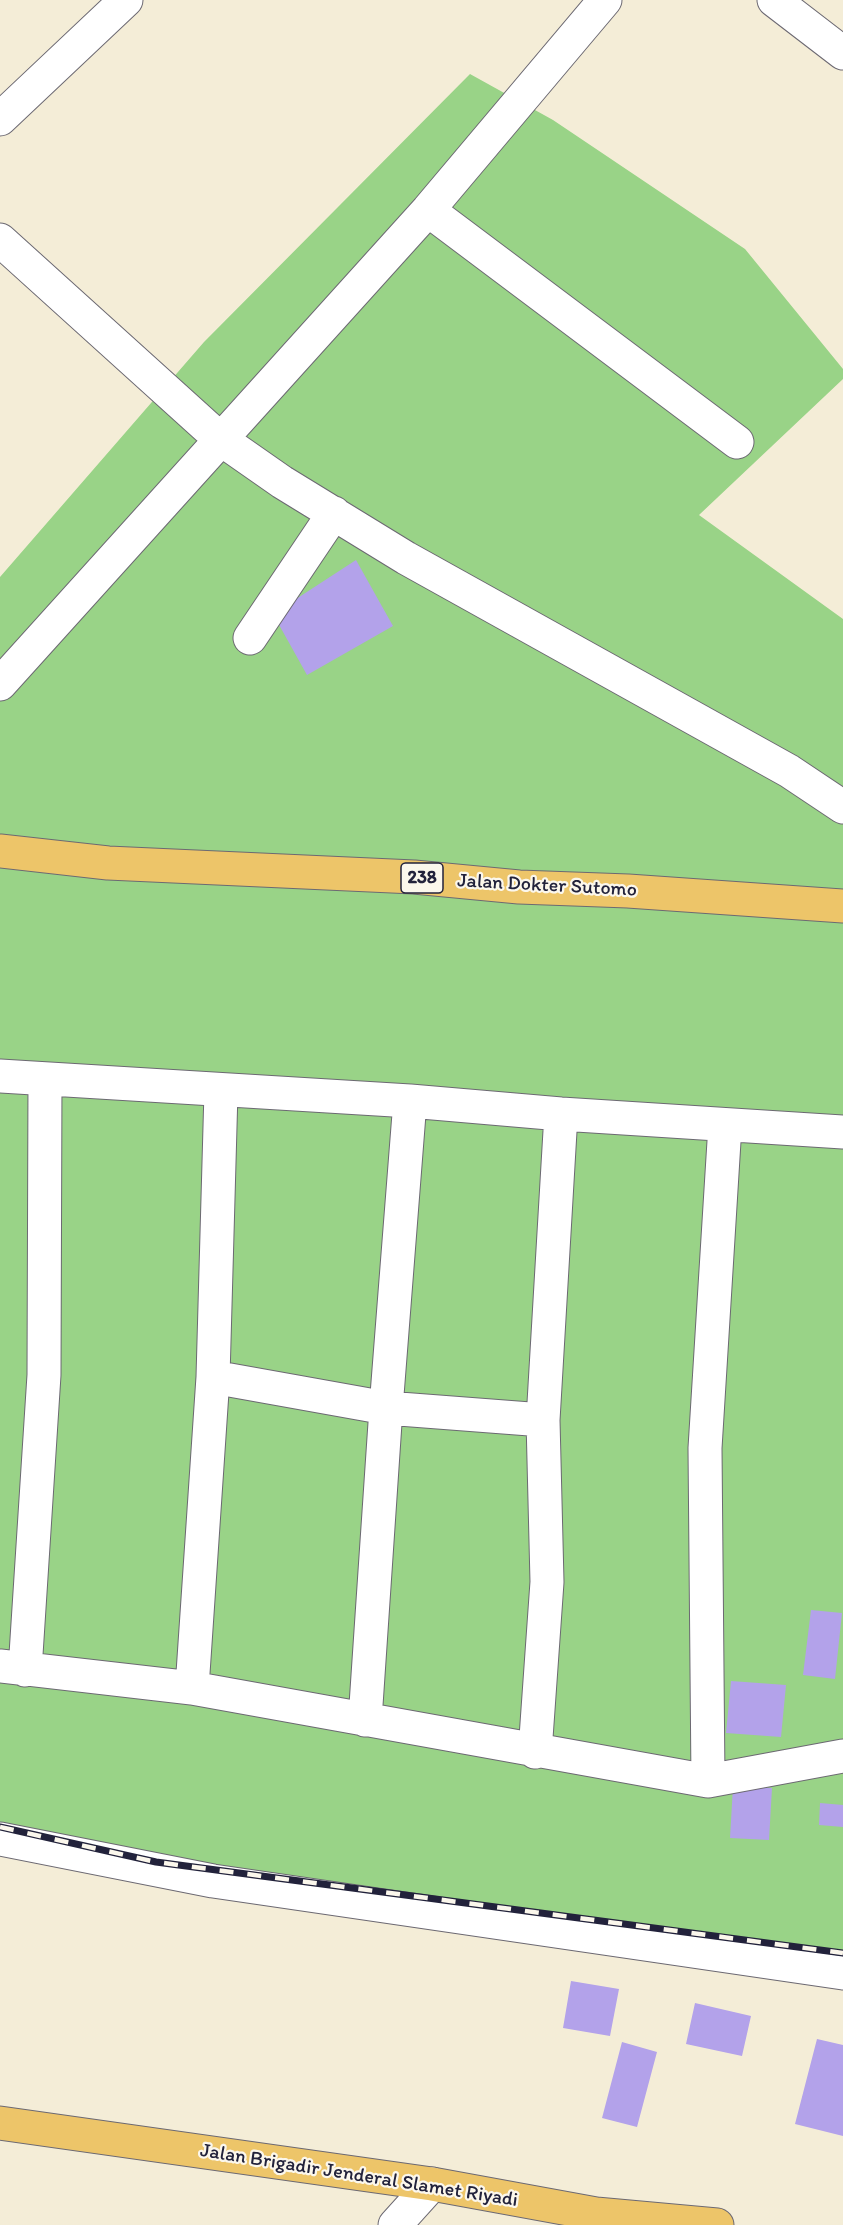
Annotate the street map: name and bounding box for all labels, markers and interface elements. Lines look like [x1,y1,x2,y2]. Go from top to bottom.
road number: 238 [401,863,443,893]
street label: Jalan Dokter Sutomo [457,869,637,903]
street label: Jalan Brigadir Jenderal Slamet Riyadi [198,2139,520,2213]

